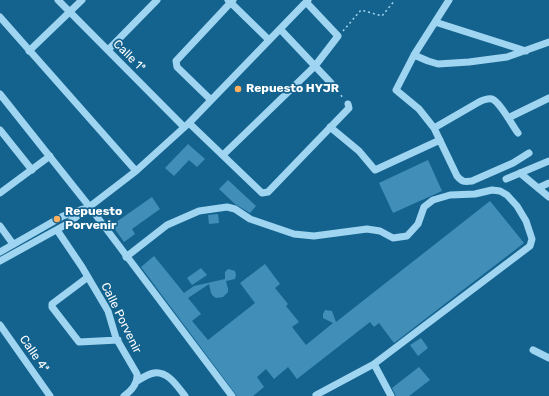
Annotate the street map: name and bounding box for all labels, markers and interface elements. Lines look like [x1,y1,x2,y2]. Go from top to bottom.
street label: Calle 1ª [110,37,148,75]
place label: Repuesto HYJR [246,82,339,96]
marker: Repuesto HYJR [233,84,243,94]
place label: Repuesto Porvenir [65,205,122,233]
marker: Repuesto Porvenir [52,214,62,224]
street label: Calle Porvenir [98,280,144,356]
street label: Calle 4ª [16,333,52,375]

